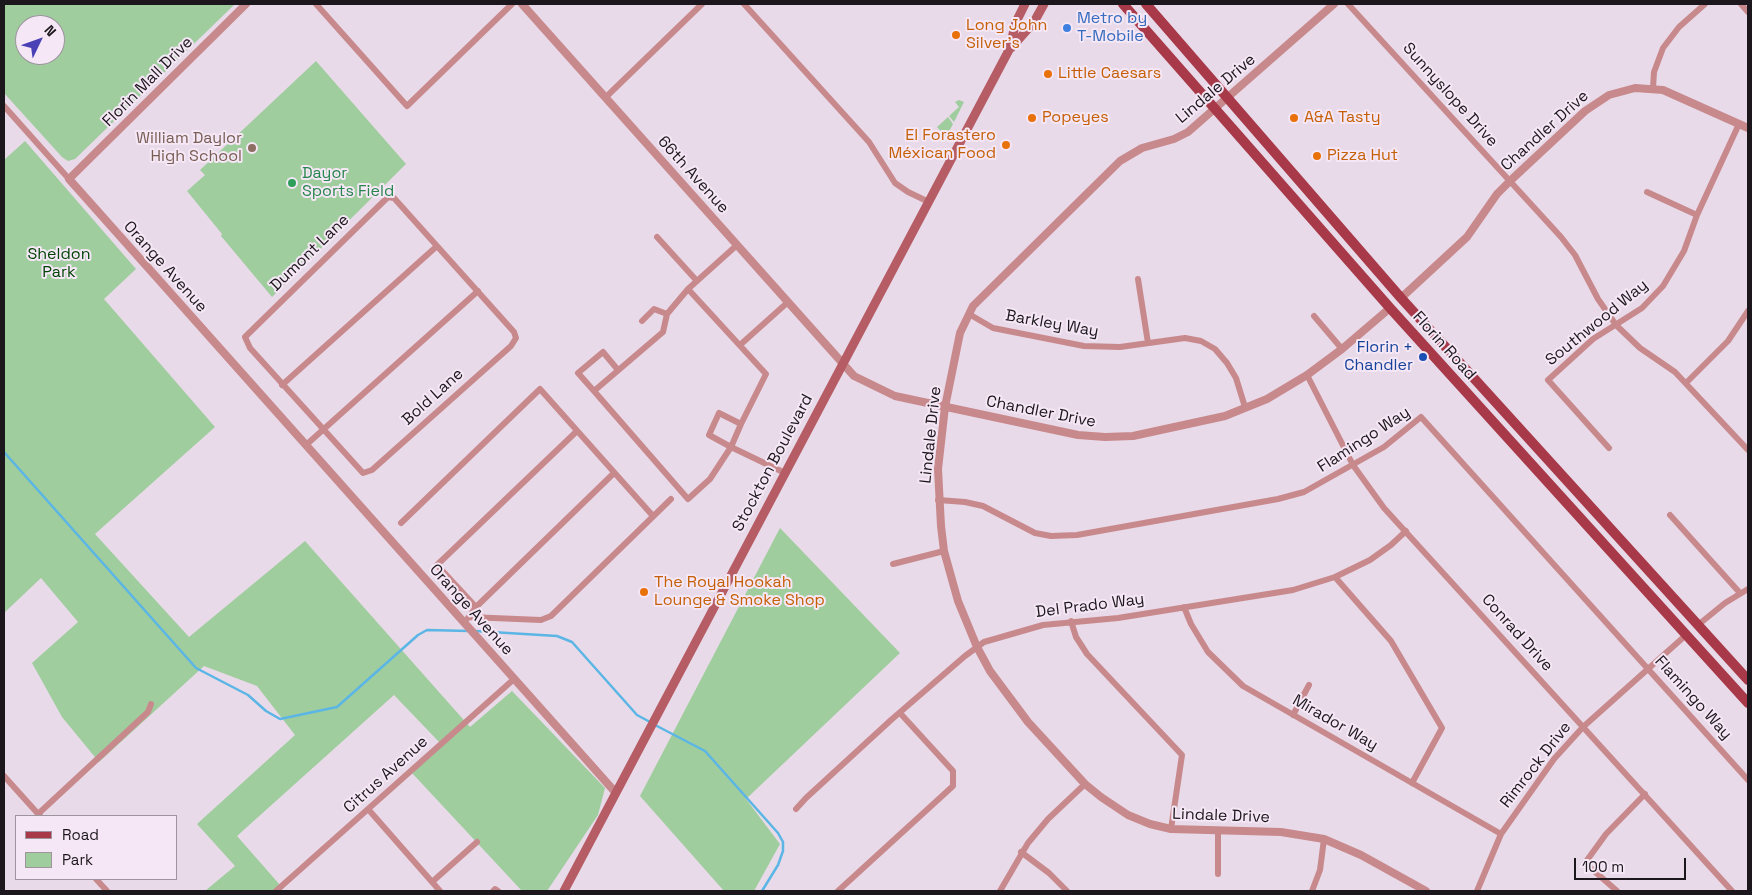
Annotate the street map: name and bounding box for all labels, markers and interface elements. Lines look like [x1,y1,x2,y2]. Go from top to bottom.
place label: Metro by T-Mobile [1077,9,1147,47]
north arrow [15,15,65,65]
place label: Long John Silver's [966,16,1047,54]
text: N [41,21,60,40]
marker: Metro by T-Mobile [1061,22,1073,34]
marker: Long John Silver's [950,29,962,41]
street label: Florin Mall Drive [99,33,197,131]
street label: Sunnyslope Drive [1398,39,1502,151]
street label: Lindale Drive [1172,50,1260,128]
place label: Little Caesars [1058,64,1161,84]
marker: Little Caesars [1042,68,1054,80]
street label: Chandler Drive [1497,87,1593,175]
place label: Popeyes [1042,108,1109,128]
place label: A&A Tasty [1304,108,1380,128]
marker: Popeyes [1026,112,1038,124]
marker: A&A Tasty [1288,112,1300,124]
place label: El Forastero Méxican Food [888,126,996,164]
place label: William Daylor High School [136,129,242,167]
street label: 66th Avenue [653,132,733,218]
marker: El Forastero Méxican Food [1000,139,1012,151]
marker: William Daylor High School [246,142,258,154]
place label: Pizza Hut [1327,146,1398,166]
marker: Pizza Hut [1311,150,1323,162]
place label: Dayor Sports Field [302,164,394,202]
marker: Dayor Sports Field [286,177,298,189]
street label: Dumont Lane [267,211,353,295]
street label: Orange Avenue [119,218,211,316]
park label: Sheldon Park [27,245,91,283]
street label: Southwood Way [1542,276,1652,370]
street label: Barkley Way [1004,306,1100,342]
street label: Florin Road [1408,308,1480,384]
place label: Florin + Chandler [1344,338,1413,376]
marker: Florin + Chandler [1417,351,1429,363]
street label: Bold Lane [398,364,468,430]
street label: Lindale Drive [916,385,946,485]
street label: Stockton Boulevard [729,391,817,535]
street label: Chandler Drive [985,392,1097,432]
street label: Flamingo Way [1314,403,1414,477]
street label: Orange Avenue [425,561,517,659]
place label: The Royal Hookah Lounge & Smoke Shop [654,573,825,611]
marker: The Royal Hookah Lounge & Smoke Shop [638,586,650,598]
street label: Del Prado Way [1035,590,1145,622]
street label: Conrad Drive [1477,590,1557,676]
street label: Flamingo Way [1650,652,1736,744]
street label: Mirador Way [1289,691,1381,755]
street label: Rimrock Drive [1496,718,1576,812]
street label: Citrus Avenue [340,732,432,818]
street label: Lindale Drive [1172,805,1270,827]
legend [15,815,178,880]
text: Road [62,825,99,844]
scale bar [1577,848,1690,880]
text: Park [62,850,93,869]
text: 100 m [1582,857,1624,876]

